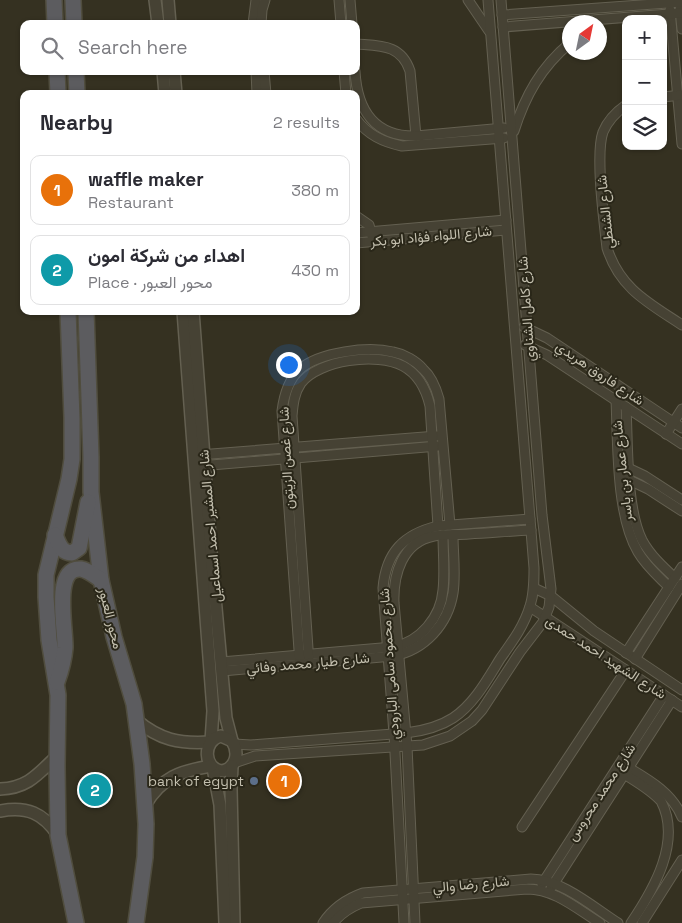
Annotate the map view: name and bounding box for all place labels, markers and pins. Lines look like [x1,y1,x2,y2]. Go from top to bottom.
pin: 1 [268,762,300,800]
pin: 2 [79,771,111,809]
place label: bank of egypt [148,772,244,790]
marker: bank of egypt [248,775,260,787]

